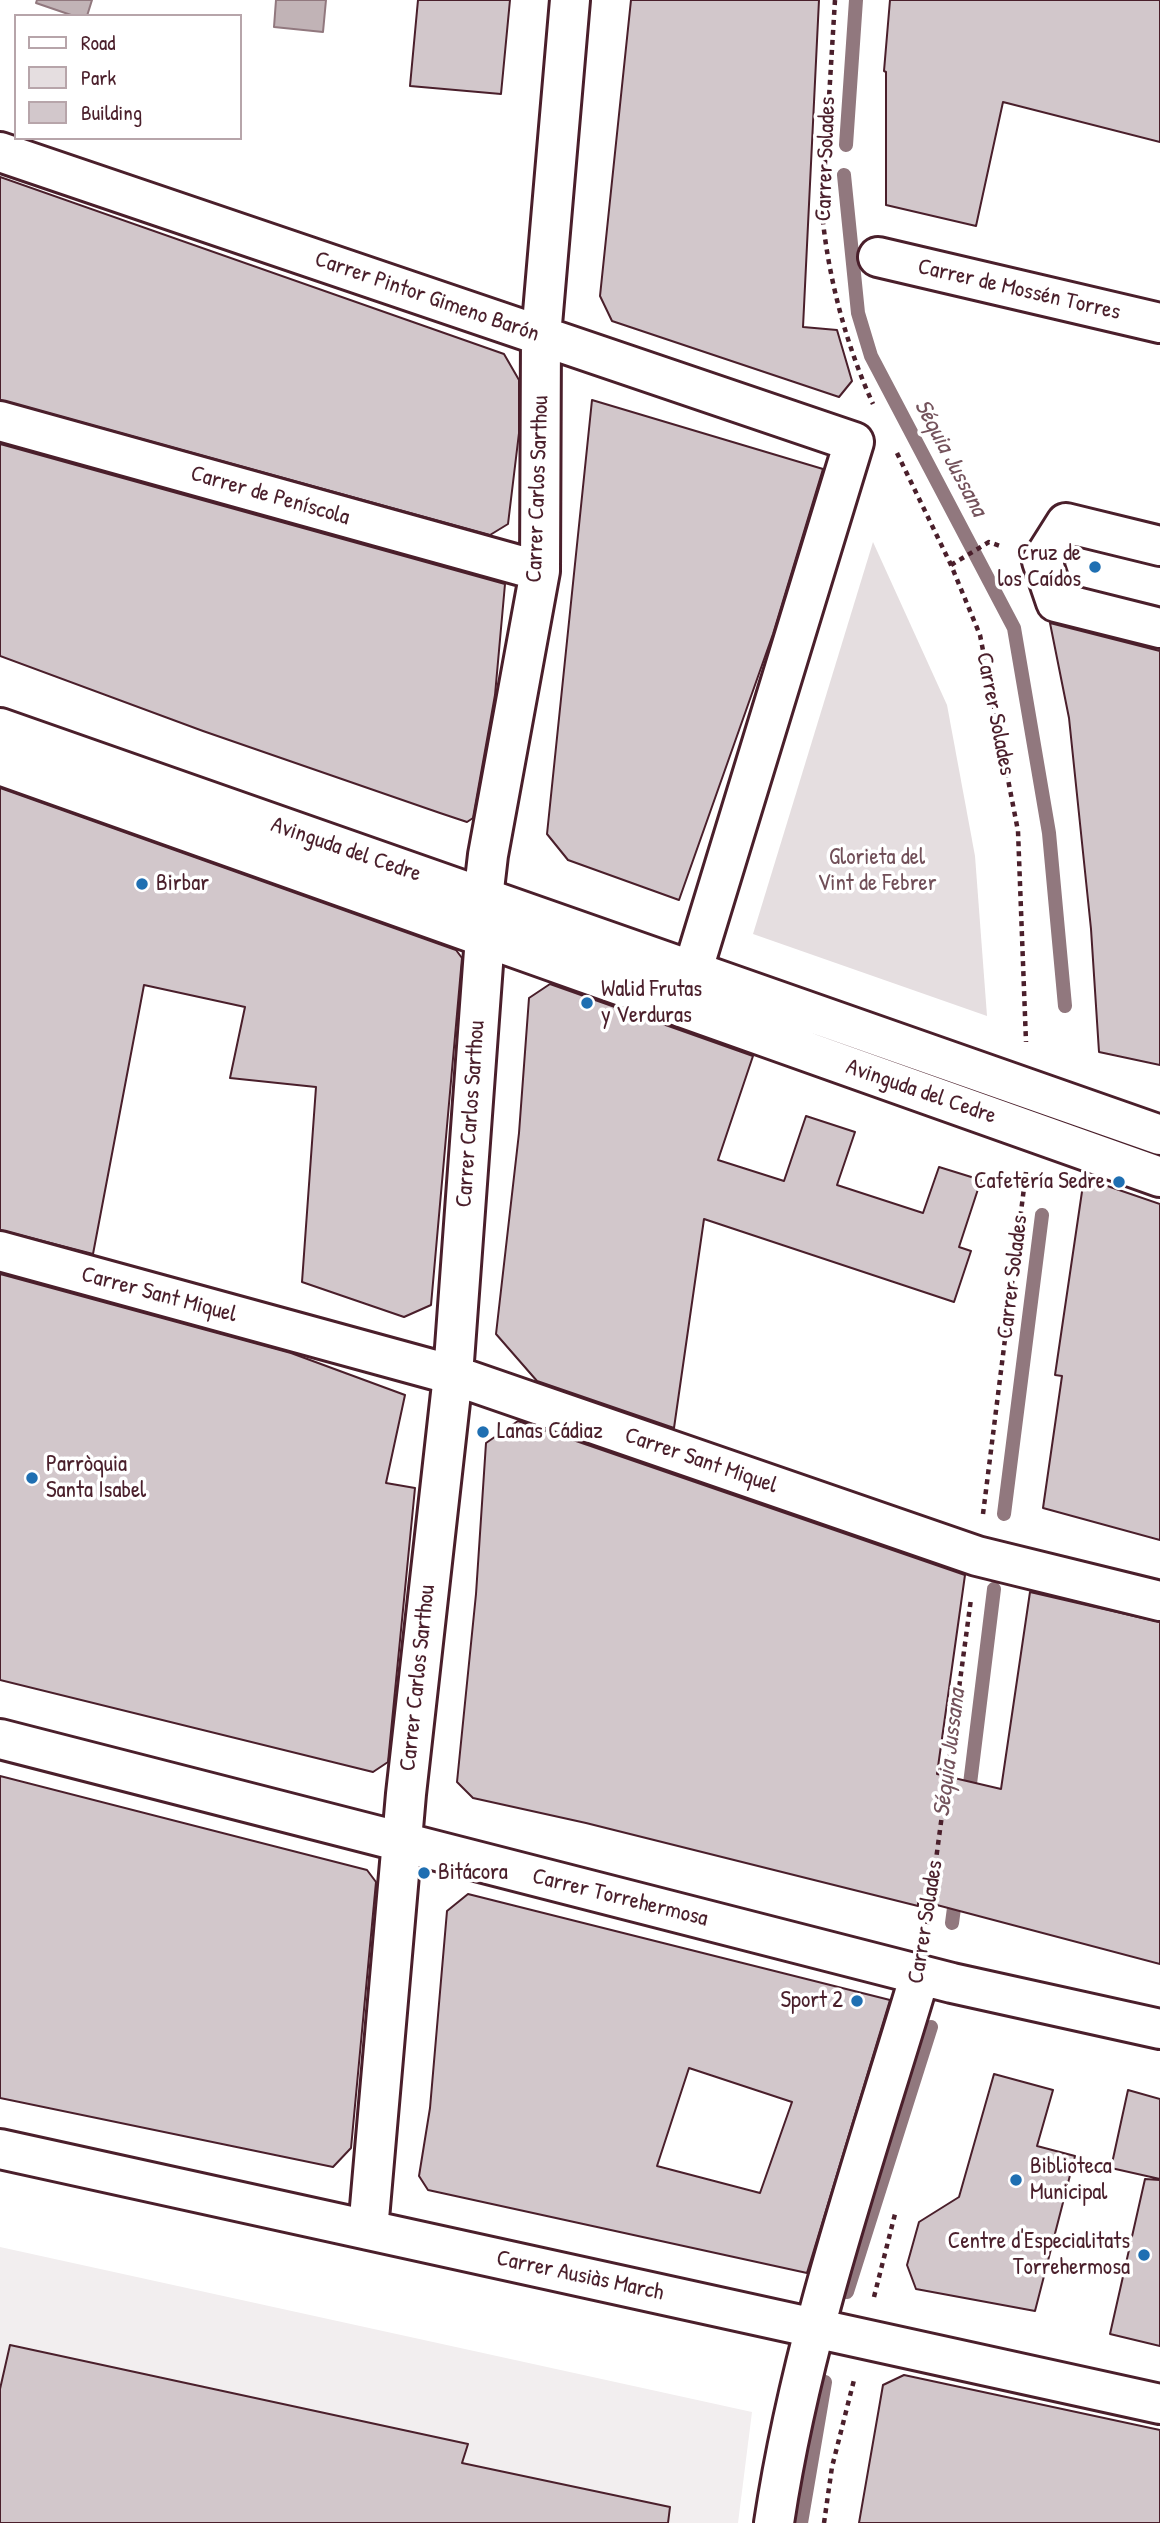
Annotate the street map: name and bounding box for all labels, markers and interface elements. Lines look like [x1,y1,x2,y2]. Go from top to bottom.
legend [14,14,242,140]
text: Road [81,28,115,57]
text: Park [81,63,116,92]
street label: Carrer Solades [810,96,842,222]
text: Building [81,98,142,127]
street label: Carrer Pintor Gimeno Barón [311,246,543,348]
street label: Carrer de Mossén Torres [915,253,1123,327]
street label: Carrer Carlos Sarthou [521,395,555,583]
water label: Séquia Jussana [907,395,993,521]
street label: Carrer de Peníscola [187,460,353,532]
place label: Cruz de los Caídos [998,540,1081,594]
marker: Cruz de los Caídos [1087,559,1103,575]
street label: Carrer Solades [970,650,1020,778]
street label: Avinguda del Cedre [267,811,425,889]
park label: Glorieta del Vint de Febrer [817,844,937,898]
place label: Birbar [156,870,209,898]
marker: Birbar [134,876,150,892]
place label: Walid Frutas y Verduras [601,976,702,1030]
marker: Walid Frutas y Verduras [579,995,595,1011]
street label: Carrer Carlos Sarthou [451,1020,491,1208]
street label: Avinguda del Cedre [842,1053,1000,1131]
place label: Cafetería Sedre [974,1168,1105,1196]
marker: Cafetería Sedre [1111,1174,1127,1190]
street label: Carrer Solades [992,1213,1034,1341]
street label: Carrer Sant Miquel [78,1261,240,1329]
place label: Lanas Cádiaz [497,1418,603,1446]
street label: Carrer Sant Miquel [621,1422,781,1500]
marker: Lanas Cádiaz [475,1424,491,1440]
place label: Parròquia Santa Isabel [46,1451,146,1505]
marker: Parròquia Santa Isabel [24,1470,40,1486]
street label: Carrer Carlos Sarthou [394,1584,442,1772]
water label: Séquia Jussana [928,1688,972,1818]
street label: Carrer Solades [903,1858,949,1986]
place label: Bitácora [438,1859,508,1887]
street label: Carrer Torrehermosa [529,1863,711,1933]
marker: Bitácora [416,1865,432,1881]
place label: Sport 2 [781,1987,843,2015]
marker: Sport 2 [849,1993,865,2009]
place label: Biblioteca Municipal [1030,2153,1112,2207]
marker: Biblioteca Municipal [1008,2172,1024,2188]
place label: Centre d'Especialitats Torrehermosa [948,2228,1130,2282]
street label: Carrer Ausiàs March [494,2245,666,2307]
marker: Centre d'Especialitats Torrehermosa [1136,2247,1152,2263]

